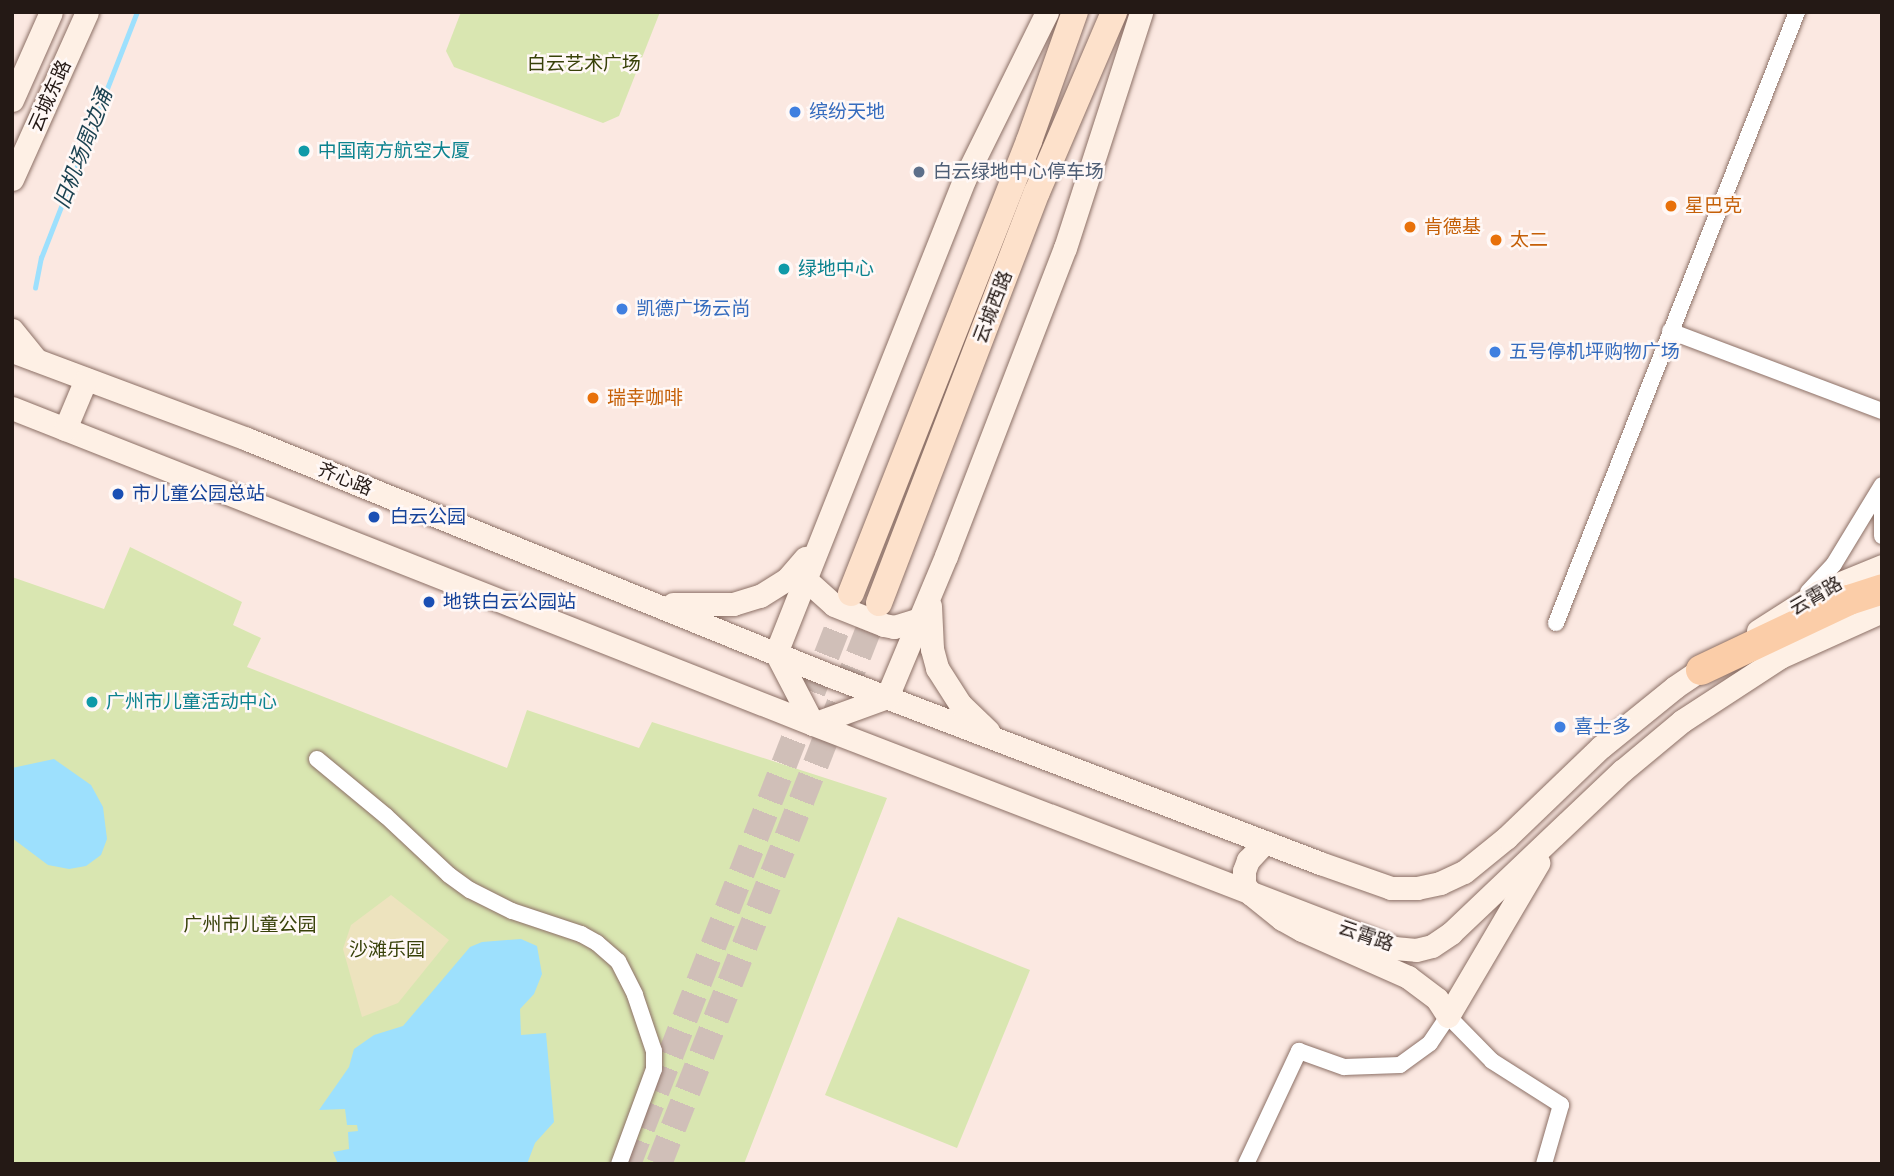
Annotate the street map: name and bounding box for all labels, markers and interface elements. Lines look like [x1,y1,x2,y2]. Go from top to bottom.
park label: 白云艺术广场 [527,53,641,75]
street label: 云城东路 [24,57,76,135]
water label: 旧机场周边涌 [49,86,117,212]
place label: 缤纷天地 [809,101,885,123]
marker: 缤纷天地 [787,104,803,120]
place label: 中国南方航空大厦 [318,140,470,162]
marker: 中国南方航空大厦 [296,143,312,159]
place label: 白云绿地中心停车场 [933,161,1104,183]
marker: 白云绿地中心停车场 [911,164,927,180]
place label: 星巴克 [1685,195,1742,217]
marker: 星巴克 [1663,198,1679,214]
place label: 肯德基 [1424,216,1481,238]
marker: 肯德基 [1402,219,1418,235]
place label: 太二 [1510,229,1548,251]
marker: 太二 [1488,232,1504,248]
place label: 绿地中心 [798,258,874,280]
marker: 绿地中心 [776,261,792,277]
street label: 云城西路 [969,267,1017,347]
place label: 凯德广场云尚 [636,298,750,320]
marker: 凯德广场云尚 [614,301,630,317]
place label: 五号停机坪购物广场 [1509,341,1680,363]
marker: 五号停机坪购物广场 [1487,344,1503,360]
place label: 瑞幸咖啡 [607,387,683,409]
marker: 瑞幸咖啡 [585,390,601,406]
street label: 齐心路 [314,458,376,500]
place label: 市儿童公园总站 [132,483,265,505]
marker: 市儿童公园总站 [110,486,126,502]
place label: 白云公园 [390,506,466,528]
marker: 白云公园 [364,507,384,527]
street label: 云霄路 [1786,572,1846,620]
place label: 地铁白云公园站 [443,591,576,613]
marker: 地铁白云公园站 [421,594,437,610]
place label: 广州市儿童活动中心 [106,691,277,713]
marker: 广州市儿童活动中心 [84,694,100,710]
place label: 喜士多 [1574,716,1631,738]
marker: 喜士多 [1552,719,1568,735]
park label: 广州市儿童公园 [184,914,316,936]
street label: 云霄路 [1335,916,1397,956]
park label: 沙滩乐园 [349,939,425,961]

